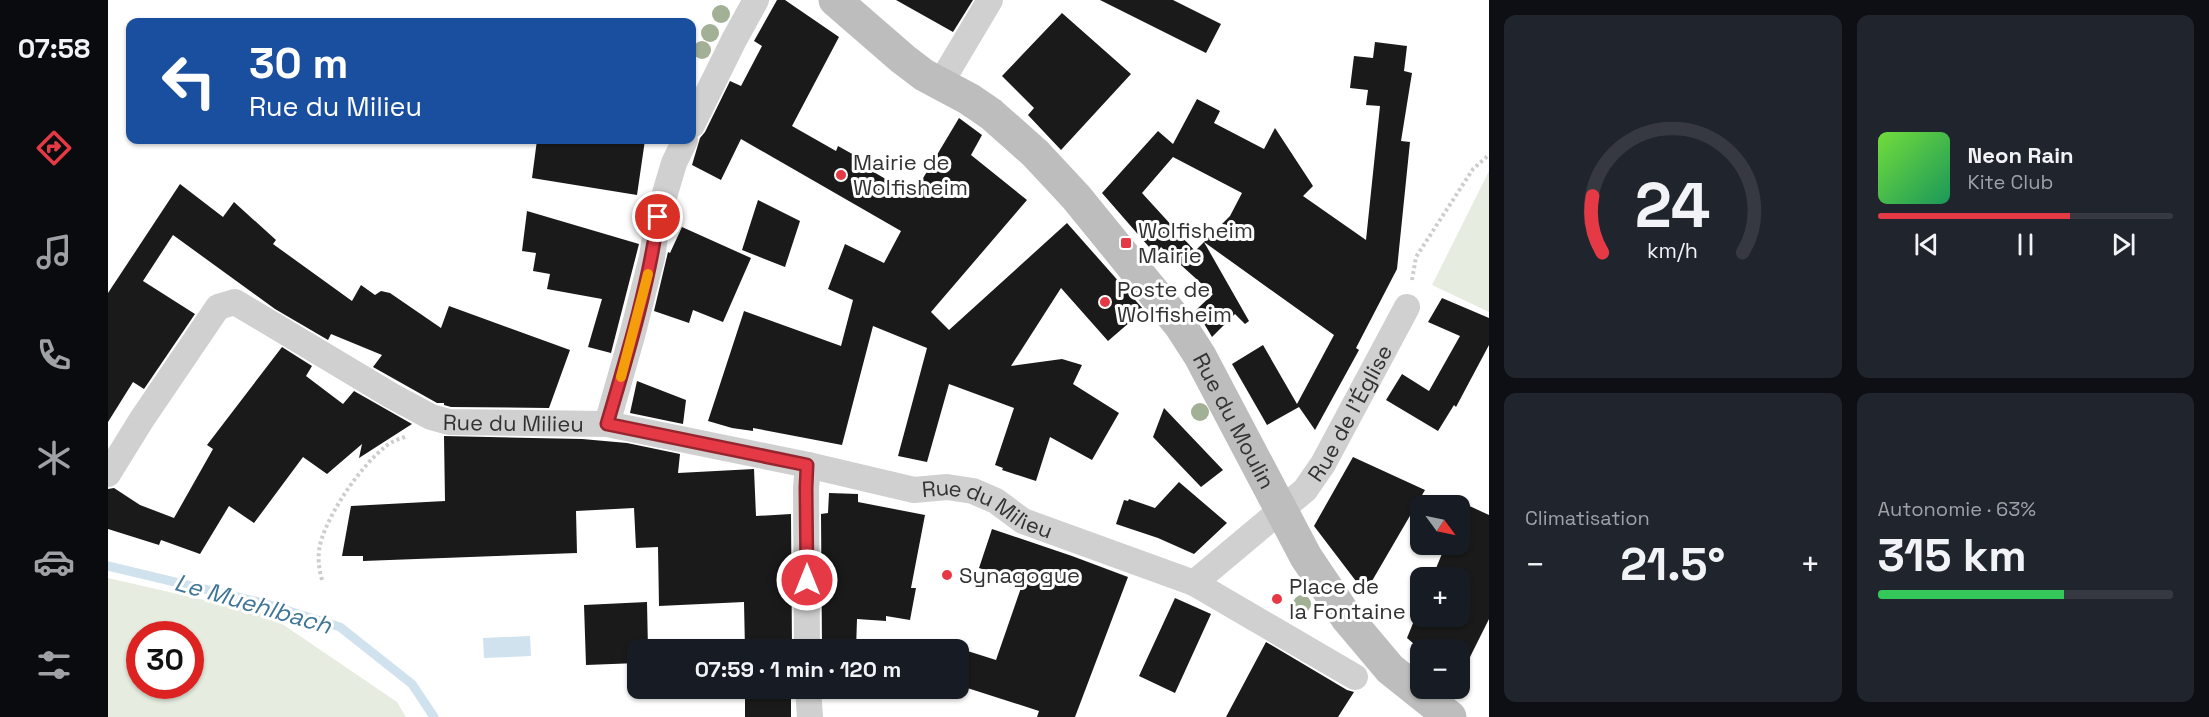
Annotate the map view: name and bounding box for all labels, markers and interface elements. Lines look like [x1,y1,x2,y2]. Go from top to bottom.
text: 07:58 [18,31,90,66]
text: 30 m [249,37,348,90]
icon: left [150,42,228,120]
text: Rue du Milieu [249,89,422,124]
icon: directions [33,127,75,169]
text: Neon Rain [1968,141,2074,169]
place label: Mairie de Wolfisheim [853,148,968,201]
text: 24 [1635,167,1711,246]
marker: Mairie de Wolfisheim [834,168,848,182]
text: Kite Club [1968,169,2053,195]
pin [632,191,683,242]
icon: arrive [641,200,674,233]
place label: Wolfisheim Mairie [1138,216,1253,269]
icon: previous [1910,228,1943,261]
icon: pause [2009,228,2042,261]
icon: next [2107,228,2140,261]
icon: music [33,231,75,273]
marker: Wolfisheim Mairie [1119,236,1133,250]
text: km/h [1647,238,1698,265]
place label: Poste de Wolfisheim [1117,275,1232,328]
marker: Poste de Wolfisheim [1098,295,1112,309]
icon: phone [33,334,75,376]
street label: Rue de l'Église [1301,340,1398,487]
street label: Rue du Moulin [1187,348,1281,493]
street label: Rue du Milieu [443,408,584,438]
icon: climate [33,437,75,479]
street label: Rue du Milieu [920,473,1057,545]
north arrow [1410,495,1470,555]
map controls [1410,495,1470,699]
text: Autonomie · 63% [1878,496,2036,522]
text: Climatisation [1525,505,1650,531]
text: 315 km [1878,527,2027,584]
text: 21.5° [1620,536,1725,593]
icon: car [33,541,75,583]
text: − [1525,544,1545,586]
text: + [1800,544,1821,586]
position arrow [775,548,839,612]
place label: Synagogue [959,561,1080,589]
water label: Le Muehlbach [171,566,336,641]
button: + [1410,567,1470,627]
marker: Synagogue [940,568,954,582]
place label: Place de la Fontaine [1289,572,1406,625]
marker: Place de la Fontaine [1270,592,1284,606]
speed limit sign: 30 [126,621,204,699]
button: − [1410,639,1470,699]
icon: filters [33,644,75,686]
text: 07:59 · 1 min · 120 m [695,655,901,683]

